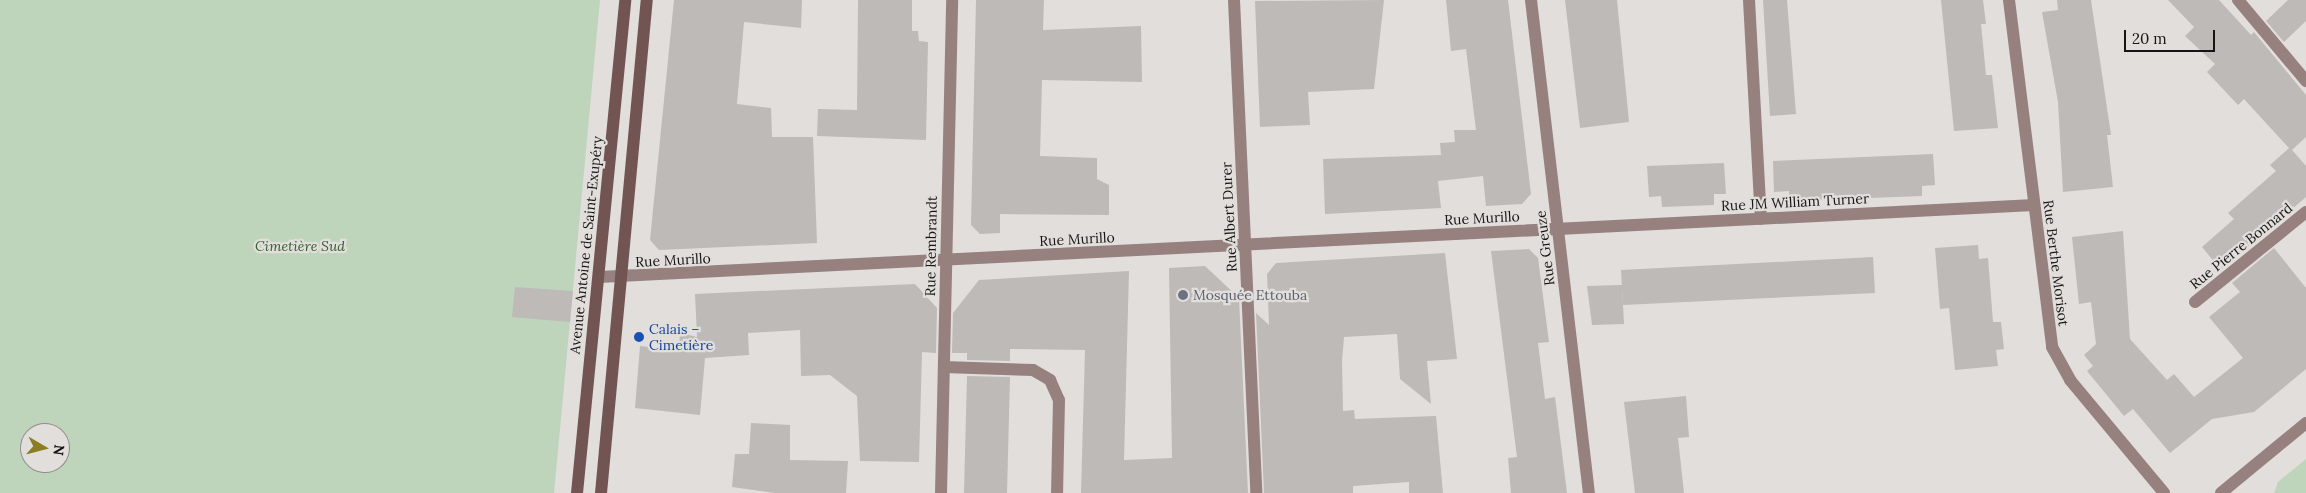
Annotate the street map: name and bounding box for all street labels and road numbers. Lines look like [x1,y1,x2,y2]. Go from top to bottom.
street label: Avenue Antoine de Saint-Exupéry [566,135,606,355]
street label: Rue Albert Durer [1218,161,1240,273]
street label: Rue JM William Turner [1721,190,1869,214]
street label: Rue Rembrandt [922,195,940,297]
street label: Rue Berthe Morisot [2040,199,2072,327]
street label: Rue Pierre Bonnard [2186,199,2296,293]
street label: Rue Murillo [1444,208,1520,228]
street label: Rue Greuze [1532,209,1558,287]
street label: Rue Murillo [1039,229,1115,249]
street label: Rue Murillo [635,250,711,270]

